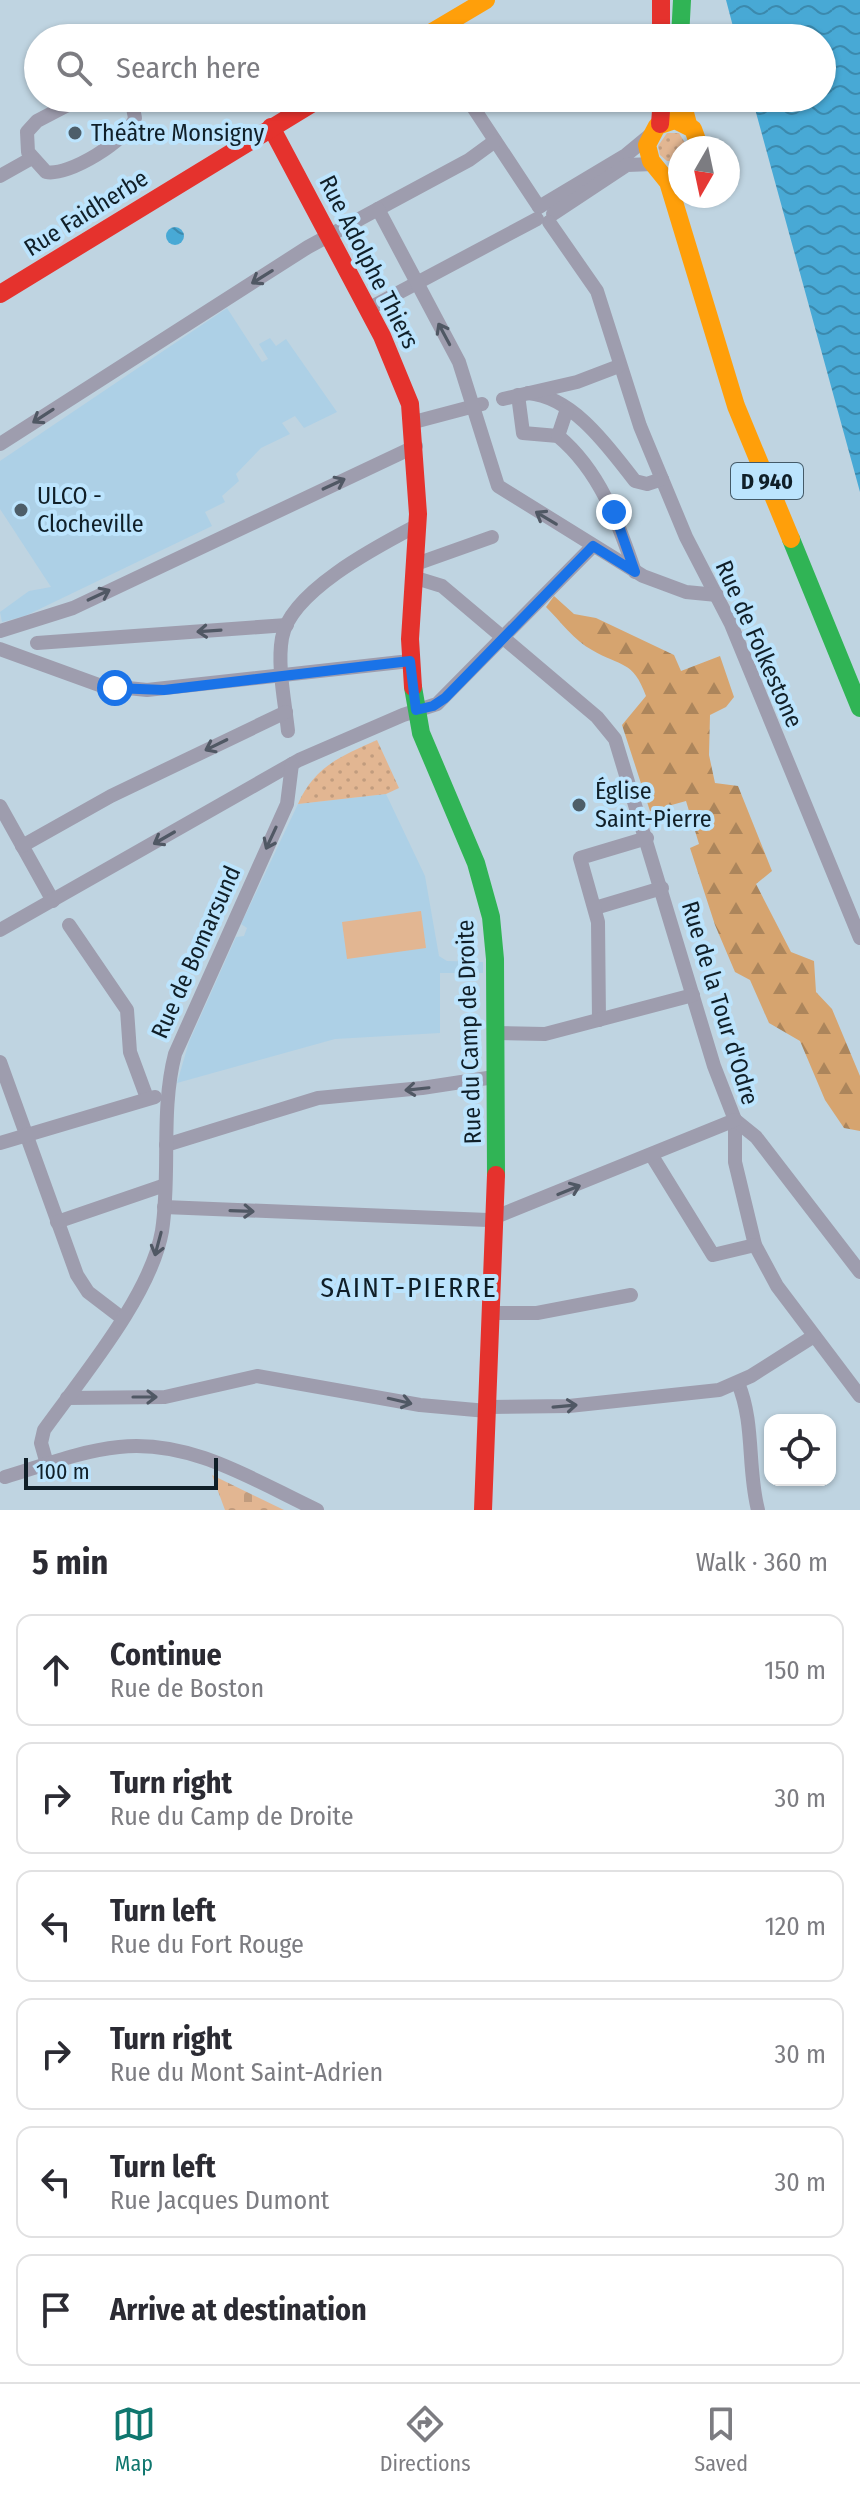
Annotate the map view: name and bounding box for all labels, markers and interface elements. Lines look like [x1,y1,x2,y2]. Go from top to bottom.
search box [24,24,836,112]
icon: search [52,46,96,90]
text: Search here [116,50,261,86]
place label: Théâtre Monsigny [91,119,265,147]
marker: Théâtre Monsigny [66,124,84,142]
north arrow [668,136,740,208]
street label: Rue Faidherbe [19,164,153,262]
street label: Rue Adolphe Thiers [313,171,425,353]
one-way arrow [252,268,274,285]
one-way arrow [436,323,452,347]
one-way arrow [32,409,55,425]
road number: D 940 [731,463,803,499]
one-way arrow [322,476,346,491]
place label: ULCO - Clocheville [37,482,144,538]
route end [596,494,632,530]
marker: ULCO - Clocheville [12,501,30,519]
one-way arrow [535,509,558,525]
street label: Rue de Folkestone [710,556,808,732]
one-way arrow [87,587,111,602]
one-way arrow [196,624,223,639]
route start [97,670,133,706]
one-way arrow [204,738,228,753]
place label: Église Saint-Pierre [595,776,712,833]
marker: Église Saint-Pierre [570,796,588,814]
one-way arrow [263,825,278,850]
one-way arrow [153,831,177,846]
street label: Rue de Bomarsund [145,861,247,1043]
street label: Rue de la Tour d'Odre [676,898,764,1108]
street label: Rue du Camp de Droite [451,919,487,1145]
one-way arrow [404,1081,431,1096]
one-way arrow [556,1181,581,1196]
one-way arrow [228,1203,255,1218]
one-way arrow [150,1230,165,1256]
district label: SAINT-PIERRE [320,1271,498,1304]
one-way arrow [131,1389,158,1405]
one-way arrow [387,1394,413,1409]
one-way arrow [551,1398,578,1413]
map controls [764,1414,836,1486]
button: locate [764,1414,836,1486]
scale bar [24,1454,218,1490]
text: 100 m [36,1458,90,1485]
text: 5 min [32,1542,108,1583]
text: Walk · 360 m [696,1547,828,1578]
text: Continue [110,1637,222,1673]
icon: ahead [34,1648,78,1692]
text: 150 m [764,1655,826,1686]
text: Rue de Boston [110,1673,264,1704]
text: Turn right [110,1765,232,1801]
icon: right [34,1776,78,1820]
text: 30 m [775,1783,826,1814]
text: Rue du Camp de Droite [110,1801,354,1832]
text: Turn left [110,1893,216,1929]
icon: left [34,1904,78,1948]
text: 120 m [765,1911,826,1942]
text: Rue du Fort Rouge [110,1929,304,1960]
text: Turn right [110,2021,232,2057]
icon: right [34,2032,78,2076]
text: 30 m [775,2039,826,2070]
text: Rue du Mont Saint-Adrien [110,2057,383,2088]
text: Turn left [110,2149,216,2185]
icon: left [34,2160,78,2204]
text: 30 m [775,2167,826,2198]
text: Rue Jacques Dumont [110,2185,329,2216]
icon: arrive [34,2288,78,2332]
text: Arrive at destination [110,2292,367,2328]
tab: Map [112,2402,156,2477]
tab: Directions [380,2402,471,2477]
tab: Saved [694,2402,748,2477]

